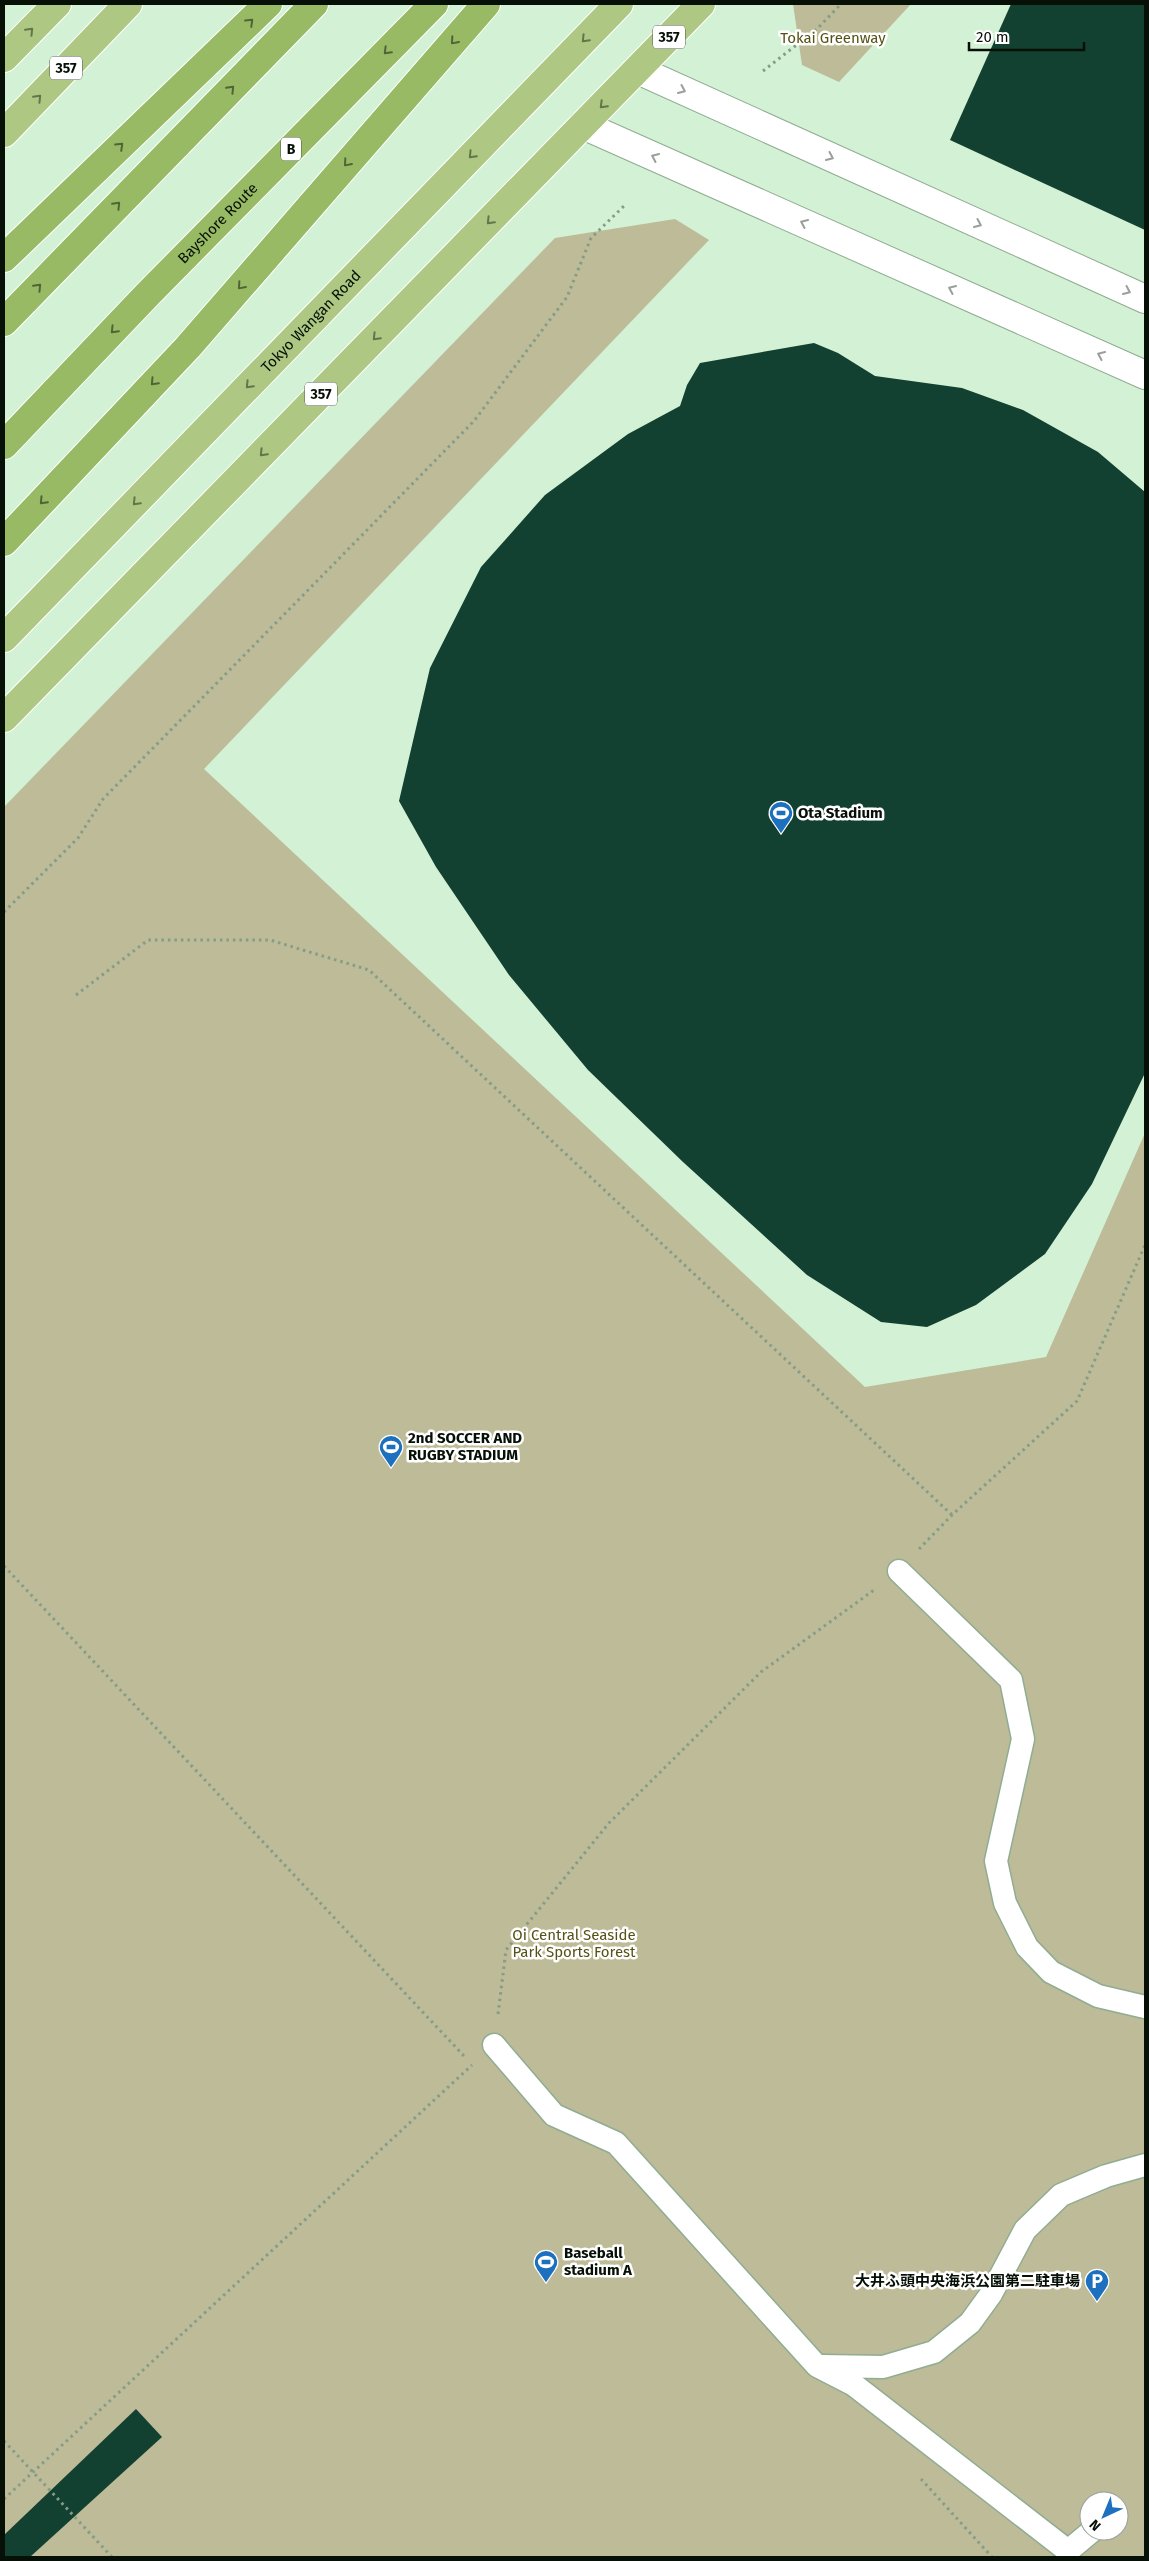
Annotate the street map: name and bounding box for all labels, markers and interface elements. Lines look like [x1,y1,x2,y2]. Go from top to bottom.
one-way arrow [244,19,253,28]
scale bar [969,20,1084,52]
road number: 357 [653,26,685,48]
one-way arrow [24,27,33,36]
text: 20 m [976,28,1009,46]
park label: Tokai Greenway [780,29,886,47]
one-way arrow [582,33,591,42]
one-way arrow [451,35,460,44]
one-way arrow [384,45,393,54]
road number: 357 [50,56,82,80]
one-way arrow [677,84,686,95]
one-way arrow [225,85,234,94]
one-way arrow [32,95,41,104]
one-way arrow [600,99,609,108]
road number: B [281,138,301,160]
one-way arrow [114,143,123,152]
one-way arrow [469,150,478,159]
one-way arrow [825,151,834,161]
one-way arrow [651,153,660,164]
one-way arrow [344,158,353,167]
street label: Bayshore Route [174,179,261,267]
one-way arrow [112,202,121,211]
one-way arrow [487,215,496,224]
one-way arrow [973,217,982,228]
one-way arrow [800,219,809,230]
street label: Tokyo Wangan Road [257,267,365,376]
one-way arrow [238,280,247,289]
one-way arrow [32,284,41,293]
one-way arrow [1122,284,1131,295]
one-way arrow [948,285,957,296]
one-way arrow [111,324,120,333]
one-way arrow [373,332,382,341]
one-way arrow [1097,351,1106,362]
one-way arrow [151,377,160,386]
one-way arrow [246,380,255,389]
road number: 357 [305,382,337,406]
one-way arrow [260,448,269,457]
one-way arrow [40,495,49,504]
one-way arrow [133,496,142,505]
sports icon: Ota Stadium [768,800,794,834]
place label: Ota Stadium [798,804,883,822]
place label: 2nd SOCCER AND RUGBY STADIUM [408,1429,522,1464]
sports icon: 2nd SOCCER AND RUGBY STADIUM [378,1434,404,1468]
park label: Oi Central Seaside Park Sports Forest [512,1926,636,1961]
place label: Baseball stadium A [564,2244,633,2279]
sports icon: Baseball stadium A [533,2249,559,2283]
parking icon: 大井ふ頭中央海浜公園第二駐車場 [1084,2268,1110,2302]
place label: 大井ふ頭中央海浜公園第二駐車場 [855,2272,1080,2290]
north arrow [1079,2491,1129,2541]
text: N [1086,2516,1105,2534]

